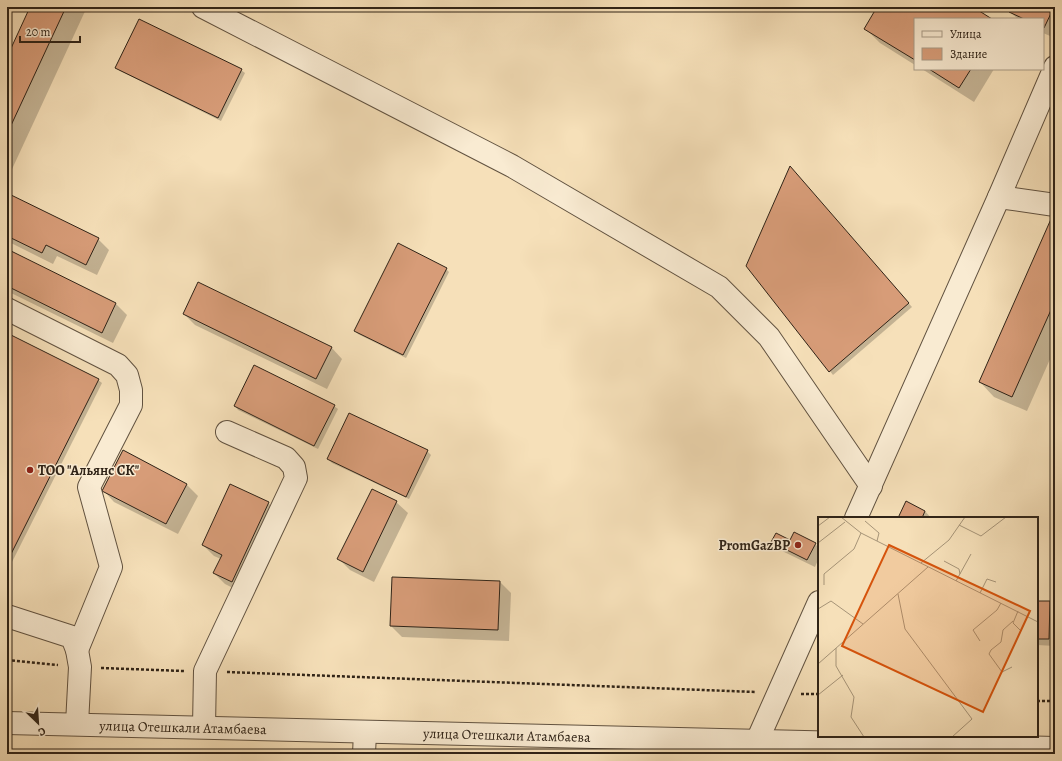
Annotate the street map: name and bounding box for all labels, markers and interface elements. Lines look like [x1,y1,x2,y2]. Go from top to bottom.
scale bar [20,18,80,44]
legend [914,18,1044,70]
text: 20 m [26,24,50,40]
text: Улица [950,26,982,42]
text: Здание [950,46,987,62]
place label: ТОО "Альянс СК" [38,461,140,480]
marker: ТОО "Альянс СК" [25,465,35,475]
inset map [818,517,1038,737]
place label: PromGazBP [718,536,790,555]
marker: PromGazBP [793,540,803,550]
north arrow [18,703,58,743]
street label: улица Отешкали Атамбаева [98,716,267,739]
text: С [36,723,48,740]
street label: улица Отешкали Атамбаева [422,723,591,746]

